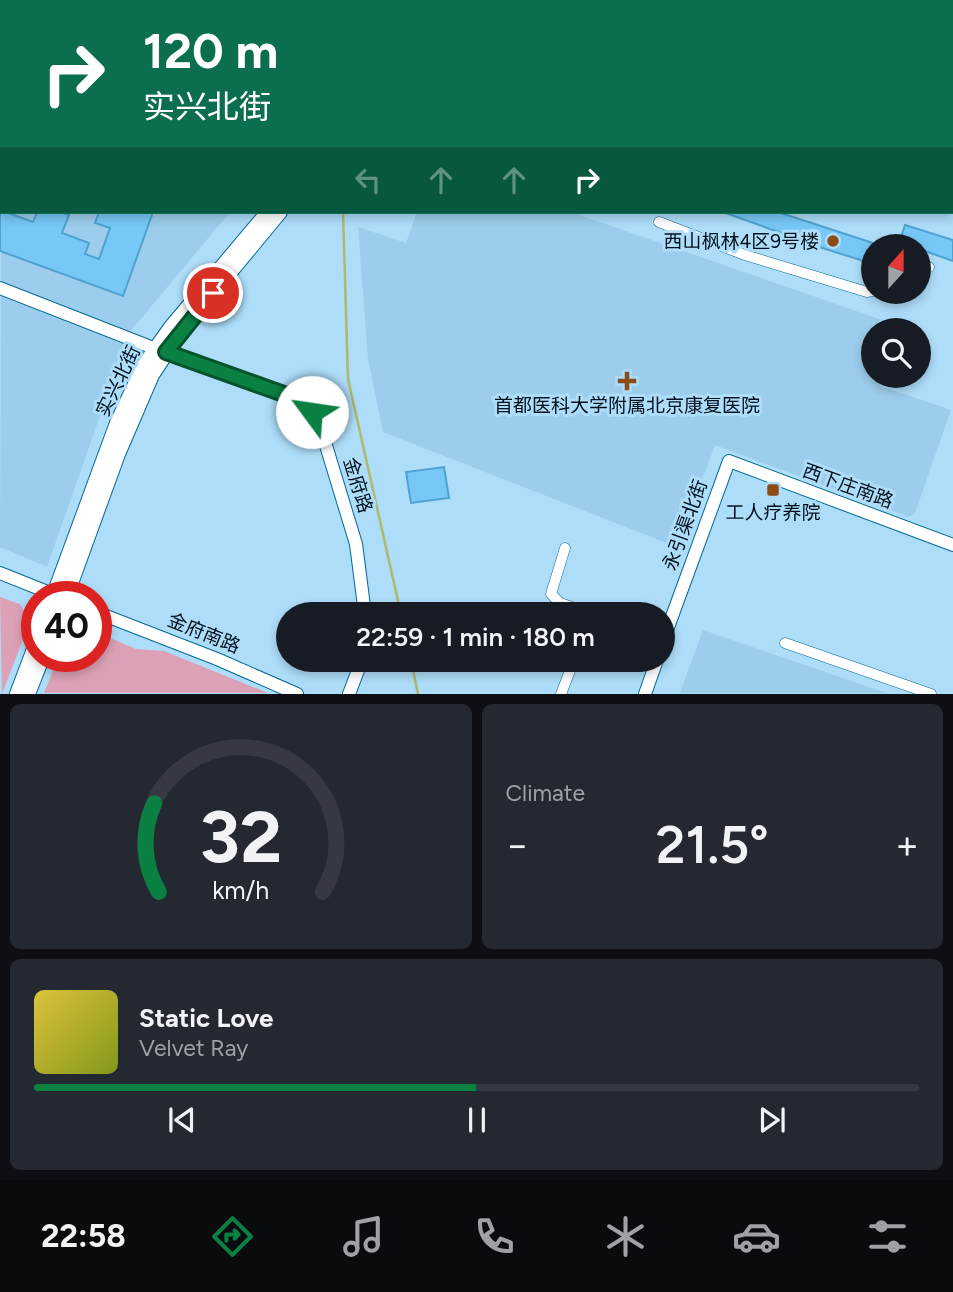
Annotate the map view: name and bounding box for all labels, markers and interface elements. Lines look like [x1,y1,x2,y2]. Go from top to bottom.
text: 120 m [143,21,278,80]
icon: right [28,28,119,119]
text: 实兴北街 [143,88,271,126]
icon: left [349,161,387,199]
icon: ahead [422,161,460,199]
icon: ahead [495,161,533,199]
icon: right [568,161,606,199]
place label: 西山枫林4区9号楼 [663,230,819,253]
marker: 西山枫林4区9号楼 [825,233,841,249]
north arrow [861,234,931,304]
map controls [861,234,931,388]
pin [183,263,243,323]
icon: arrive [194,274,232,312]
button: search [861,318,931,388]
street label: 实兴北街 [91,342,145,420]
marker: 首都医科大学附属北京康复医院 [617,371,637,391]
position arrow [275,375,349,449]
place label: 首都医科大学附属北京康复医院 [494,394,760,417]
street label: 金府路 [339,454,377,516]
street label: 西下庄南路 [799,459,897,513]
street label: 永引渠北街 [658,476,712,574]
marker: 工人疗养院 [765,482,781,498]
place label: 工人疗养院 [725,501,821,524]
speed limit sign: 40 [21,581,112,672]
street label: 金府南路 [164,608,244,658]
text: 22:59 · 1 min · 180 m [356,621,595,653]
text: Climate [506,779,585,807]
text: 32 [199,794,282,881]
text: 21.5° [656,814,769,876]
text: − [506,822,529,868]
text: + [895,822,919,868]
text: km/h [212,875,269,905]
text: Static Love [139,1002,273,1034]
text: Velvet Ray [139,1034,248,1062]
icon: previous [163,1101,201,1139]
icon: pause [458,1101,496,1139]
icon: next [753,1101,791,1139]
icon: directions [208,1212,257,1261]
icon: music [339,1212,388,1261]
icon: phone [470,1212,519,1261]
icon: climate [601,1212,650,1261]
icon: car [732,1212,781,1261]
icon: filters [863,1212,912,1261]
text: 22:58 [41,1217,126,1255]

